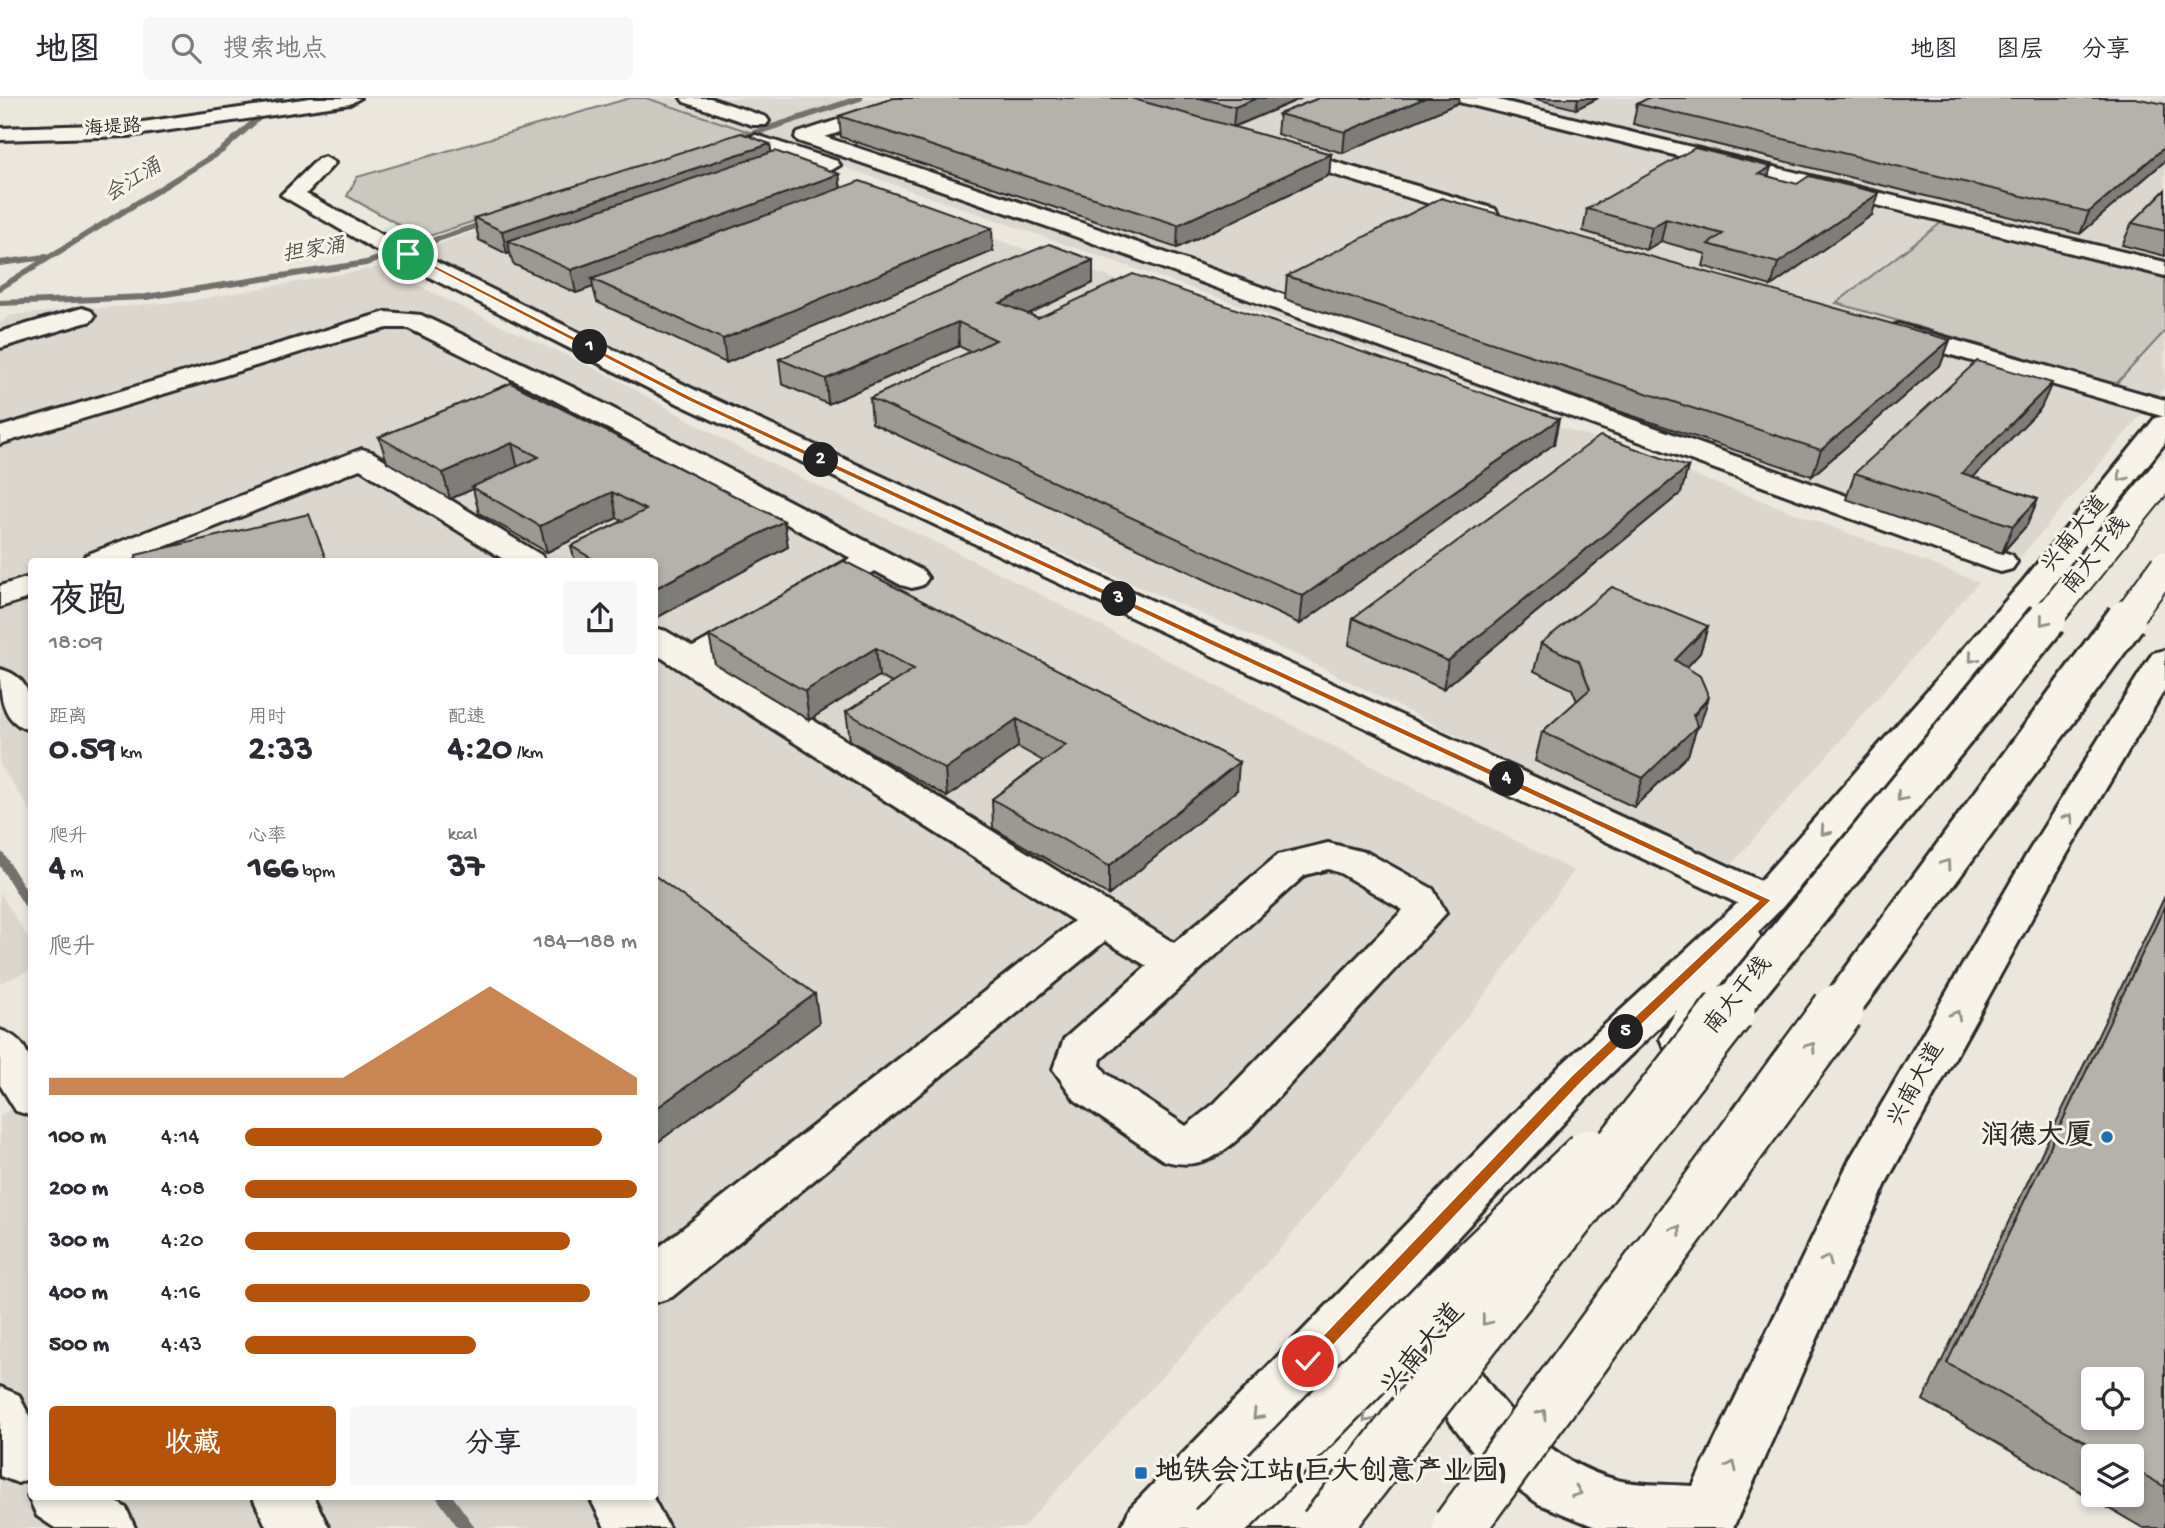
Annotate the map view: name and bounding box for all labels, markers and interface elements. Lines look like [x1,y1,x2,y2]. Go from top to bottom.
search box [143,17,633,80]
icon: search [167,29,205,67]
text: 地图 [35,34,101,72]
text: 搜索地点 [223,36,327,67]
text: 地图 [1910,37,1958,66]
text: 图层 [1996,37,2044,66]
text: 分享 [2082,37,2130,66]
street label: 海堤路 [84,115,142,142]
water label: 会江涌 [100,152,168,209]
pin [378,224,438,284]
water label: 担家涌 [281,233,348,269]
icon: arrive [389,235,427,273]
pin: 1 [572,330,608,364]
text: 1 [586,335,593,358]
pin: 2 [804,442,838,478]
text: 2 [816,448,825,471]
one-way arrow [2118,469,2131,482]
street label: 兴南大道 [2036,490,2115,579]
street label: 南大干线 [2057,511,2136,600]
button: share [563,581,637,655]
text: 夜跑 [49,582,125,626]
pin: 3 [1102,582,1136,616]
text: 3 [1114,587,1123,610]
one-way arrow [2040,613,2053,625]
text: 18:09 [49,630,103,657]
one-way arrow [1969,650,1981,663]
text: 距离 [49,707,87,730]
text: 用时 [248,707,286,730]
text: 配速 [448,707,486,730]
text: 0.59 [49,730,116,771]
text: 2:33 [248,730,313,771]
text: 4:20 [448,730,512,771]
text: km [116,742,142,765]
text: /km [512,742,543,765]
pin: 4 [1490,762,1524,796]
text: 4 [1502,767,1511,790]
one-way arrow [1896,789,1909,801]
one-way arrow [2060,812,2073,825]
one-way arrow [1821,823,1833,836]
text: kcal [448,824,477,847]
text: 爬升 [49,826,87,849]
text: 心率 [248,826,286,849]
text: 37 [448,847,484,888]
text: 4 [49,849,66,890]
text: 166 [248,849,298,890]
one-way arrow [1938,859,1950,872]
text: m [66,861,84,884]
text: bpm [298,861,335,884]
text: 184–188 m [534,929,637,956]
text: 爬升 [49,935,95,962]
street label: 南大干线 [1699,951,1778,1040]
one-way arrow [1948,1010,1961,1023]
pin: 5 [1608,1014,1644,1049]
text: 5 [1621,1020,1631,1043]
street label: 兴南大道 [1882,1038,1951,1132]
one-way arrow [1803,1042,1816,1055]
place label: 润德大厦 [1981,1120,2093,1154]
text: 100 m [49,1124,106,1151]
text: 4:14 [161,1124,199,1151]
marker: 润德大厦 [2099,1129,2115,1145]
text: 200 m [49,1176,108,1203]
text: 4:08 [161,1176,205,1203]
one-way arrow [1668,1226,1681,1238]
text: 300 m [49,1228,109,1255]
text: 4:20 [161,1228,203,1255]
one-way arrow [1819,1255,1833,1267]
text: 400 m [49,1280,108,1307]
text: 4:16 [161,1280,200,1307]
street label: 兴南大道 [1374,1296,1473,1405]
one-way arrow [1481,1313,1494,1325]
pin [1278,1331,1338,1391]
text: 500 m [49,1332,109,1359]
text: 4:43 [161,1332,202,1359]
icon: check [1289,1342,1327,1380]
map controls [2081,1367,2144,1507]
button: locate [2081,1367,2144,1430]
button: 收藏 [49,1406,336,1486]
button: 分享 [350,1406,637,1486]
one-way arrow [1253,1407,1265,1420]
one-way arrow [1534,1409,1546,1422]
one-way arrow [1362,1410,1375,1422]
button: layers [2081,1444,2144,1507]
place label: 地铁会江站(巨大创意产业园) [1155,1455,1507,1490]
one-way arrow [1724,1461,1738,1474]
marker: 地铁会江站(巨大创意产业园) [1133,1465,1149,1481]
one-way arrow [1570,1484,1582,1498]

